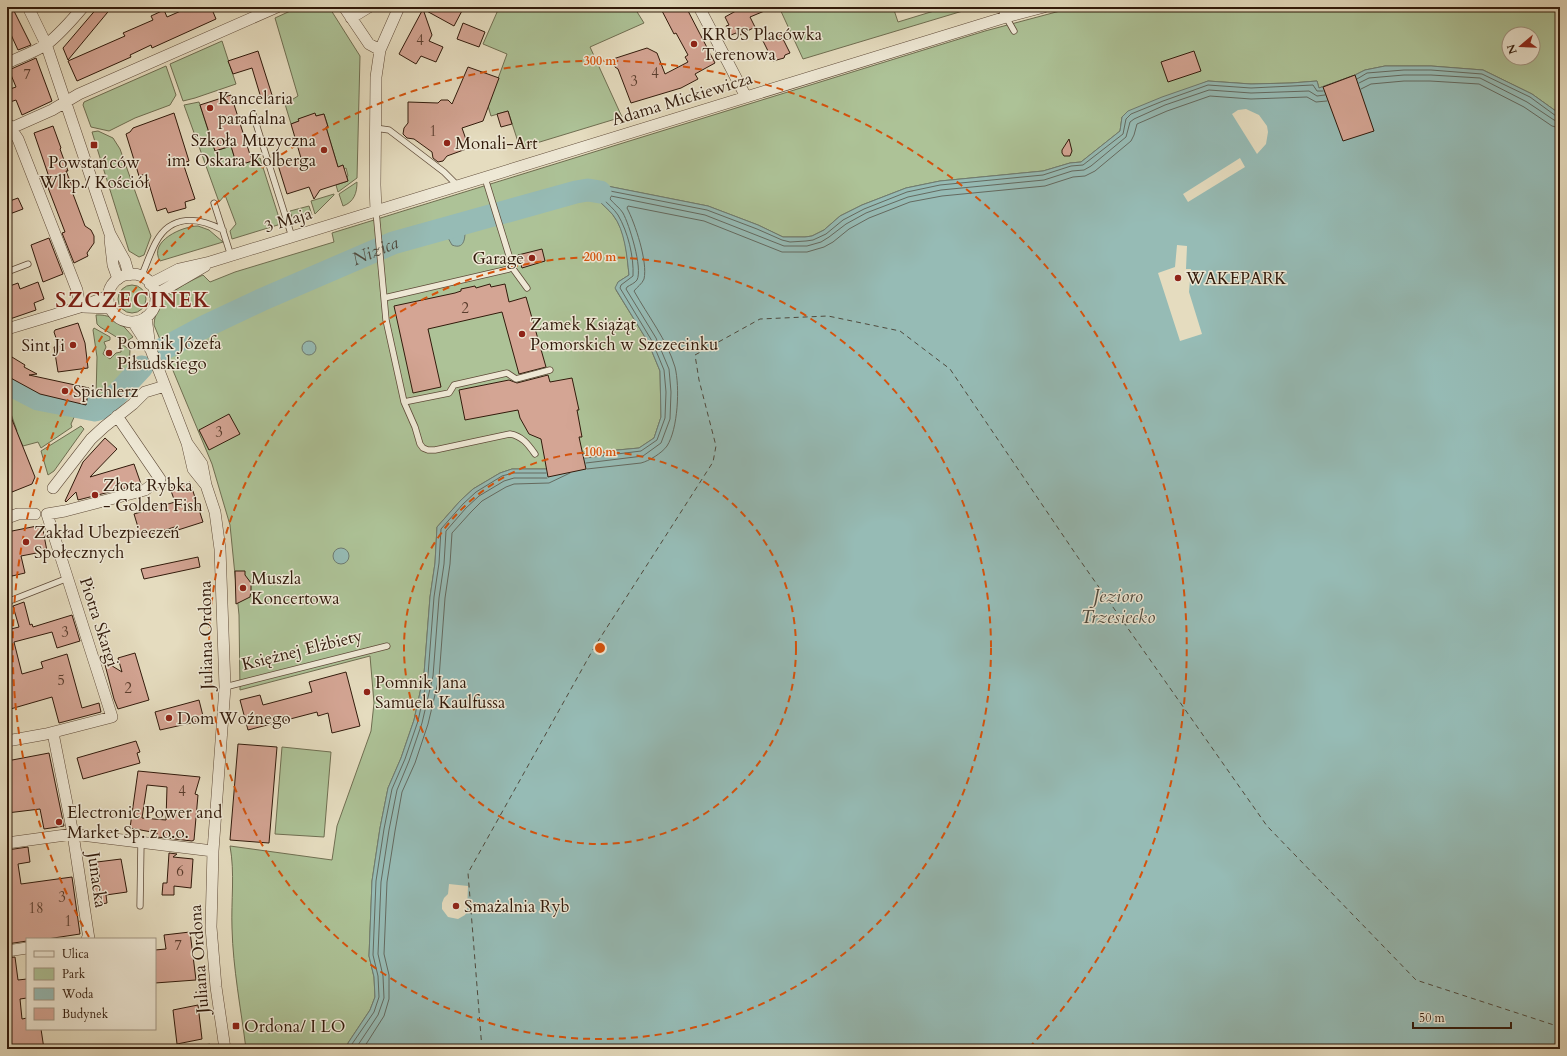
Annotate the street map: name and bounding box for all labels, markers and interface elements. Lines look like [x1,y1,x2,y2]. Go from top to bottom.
place label: KRUS Placówka Terenowa [702,23,823,66]
north arrow [1501,26,1541,66]
house number: 4 [416,30,424,50]
marker: KRUS Placówka Terenowa [689,39,699,49]
text: N [1503,42,1521,56]
text: 300 m [584,53,617,69]
house number: 4 [651,63,659,83]
house number: 7 [23,64,31,84]
street label: Adama Mickiewicza [609,66,756,131]
house number: 3 [630,71,638,91]
place label: Kancelaria parafialna [218,87,294,130]
marker: Kancelaria parafialna [205,103,215,113]
house number: 1 [429,121,437,141]
place label: Szkoła Muzyczna im. Oskara Kolberga [167,129,317,172]
place label: Monali-Art [455,132,538,155]
marker: Monali-Art [442,138,452,148]
marker: Powstańców Wlkp./ Kościół [89,140,99,150]
marker: Szkoła Muzyczna im. Oskara Kolberga [319,145,329,155]
place label: Powstańców Wlkp./ Kościół [38,151,150,194]
street label: 3 Maja [261,202,315,238]
water label: Nizica [348,230,401,272]
place label: Garage [472,247,524,270]
text: 200 m [584,249,617,265]
marker: Garage [527,253,537,263]
place label: WAKEPARK [1185,267,1287,290]
marker: WAKEPARK [1173,273,1183,283]
district label: SZCZECINEK [55,286,211,315]
house number: 2 [461,298,469,318]
place label: Zamek Książąt Pomorskich w Szczecinku [530,313,718,356]
marker: Zamek Książąt Pomorskich w Szczecinku [517,329,527,339]
place label: Pomnik Józefa Piłsudskiego [117,332,222,375]
place label: Sint Ji [22,334,65,357]
marker: Sint Ji [68,340,78,350]
marker: Pomnik Józefa Piłsudskiego [104,348,114,358]
place label: Spichlerz [73,380,139,403]
marker: Spichlerz [60,386,70,396]
house number: 3 [215,422,223,442]
text: 100 m [584,444,617,460]
place label: Złota Rybka - Golden Fish [103,474,203,517]
marker: Złota Rybka - Golden Fish [90,490,100,500]
place label: Zakład Ubezpieczeń Społecznych [34,521,181,564]
marker: Zakład Ubezpieczeń Społecznych [21,537,31,547]
place label: Muszla Koncertowa [251,567,340,610]
street label: Piotra Skargi [74,574,124,670]
street label: Juliana Ordona [194,580,219,693]
marker: Muszla Koncertowa [238,583,248,593]
water label: Jezioro Trzesiecko [1081,584,1155,630]
house number: 3 [61,622,69,642]
street label: Księżnej Elżbiety [239,624,365,676]
centre of rings [593,641,607,655]
house number: 5 [57,670,65,690]
place label: Pomnik Jana Samuela Kaulfussa [375,671,506,714]
house number: 2 [124,678,132,698]
marker: Pomnik Jana Samuela Kaulfussa [362,687,372,697]
place label: Dom Woźnego [177,707,291,730]
marker: Dom Woźnego [164,713,174,723]
house number: 4 [178,781,186,801]
place label: Electronic Power and Market Sp. z o.o. [67,801,222,844]
marker: Electronic Power and Market Sp. z o.o. [54,817,64,827]
street label: Junacka [81,848,112,910]
house number: 6 [176,861,184,881]
house number: 3 [58,887,66,907]
place label: Smażalnia Ryb [464,895,570,918]
house number: 18 [28,898,44,918]
marker: Smażalnia Ryb [451,901,461,911]
street label: Juliana Ordona [184,903,214,1017]
house number: 1 [64,911,72,931]
house number: 7 [174,935,182,955]
legend [26,938,156,1030]
text: Ulica [62,946,90,962]
text: Park [62,966,86,982]
text: Woda [61,986,94,1002]
scale bar [1413,1004,1511,1030]
text: Budynek [62,1006,109,1022]
text: 50 m [1419,1010,1446,1026]
place label: Ordona/ I LO [244,1015,346,1038]
marker: Ordona/ I LO [231,1021,241,1031]

